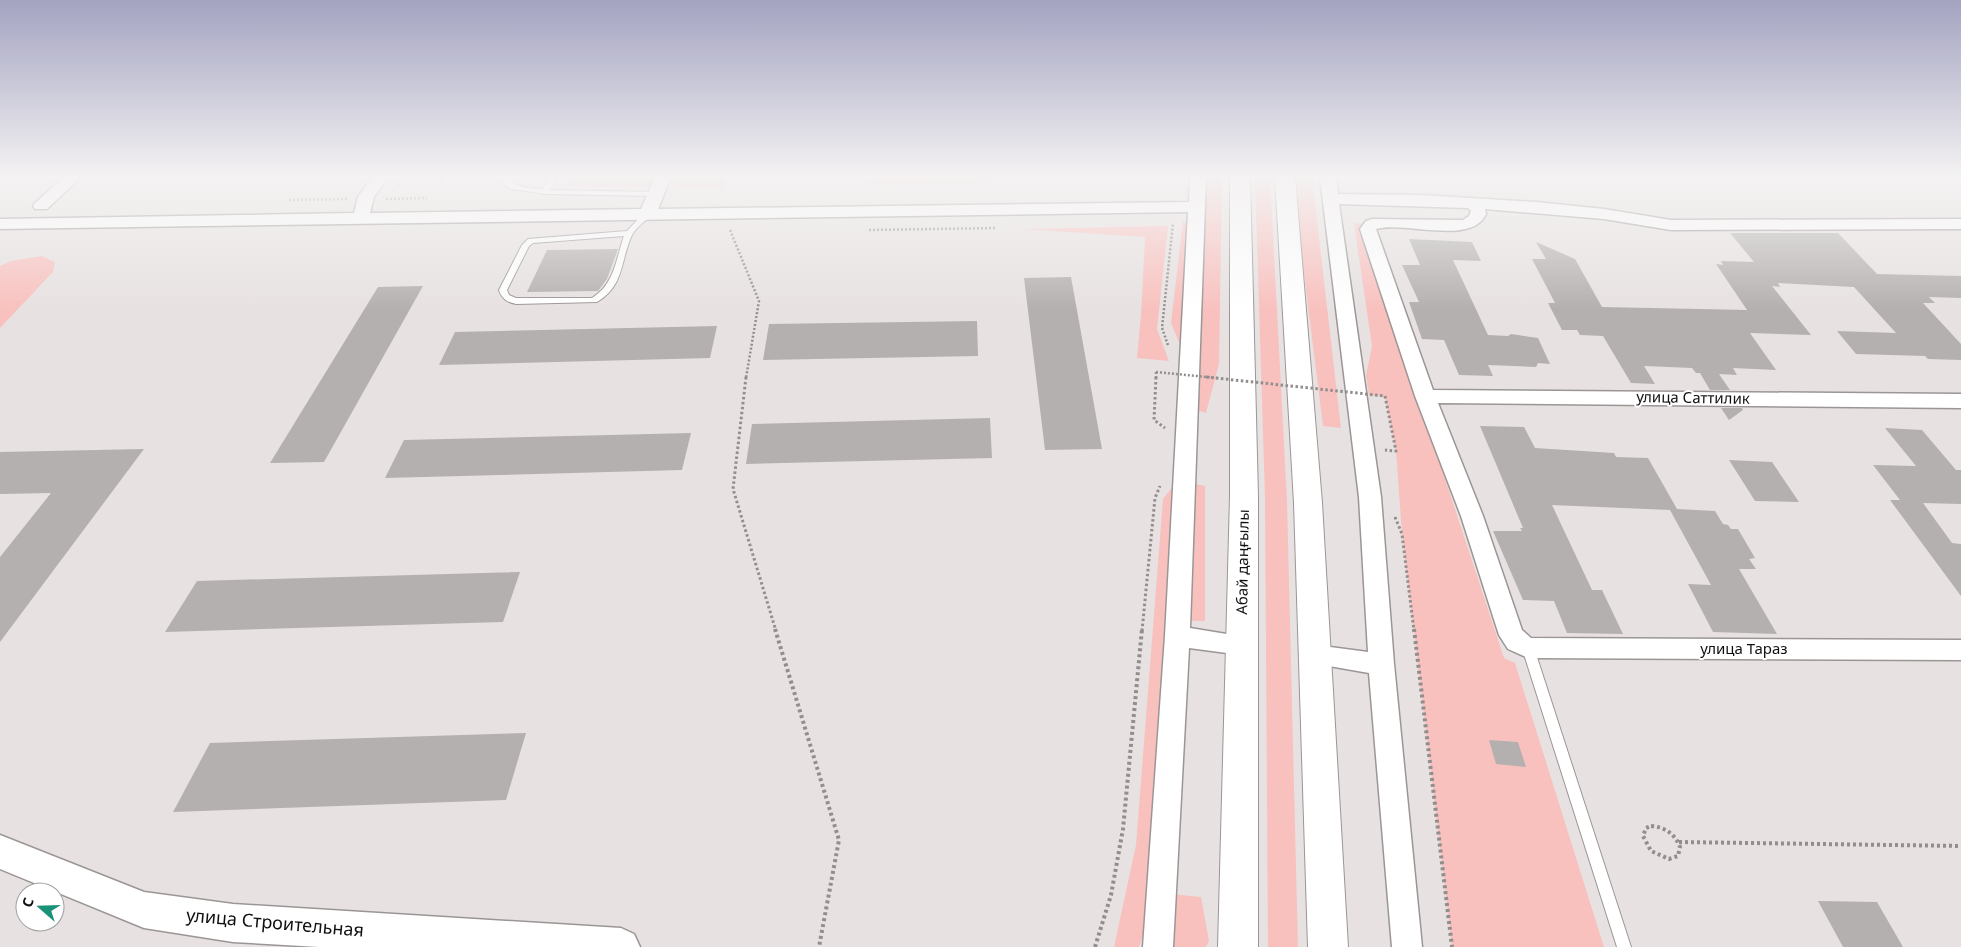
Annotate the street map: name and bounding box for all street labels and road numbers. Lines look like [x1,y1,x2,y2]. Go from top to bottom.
street label: улица Саттилик [1636,386,1750,408]
street label: Абай даңғылы [1231,509,1253,615]
street label: улица Тараз [1700,638,1788,658]
street label: улица Строительная [185,902,365,942]

